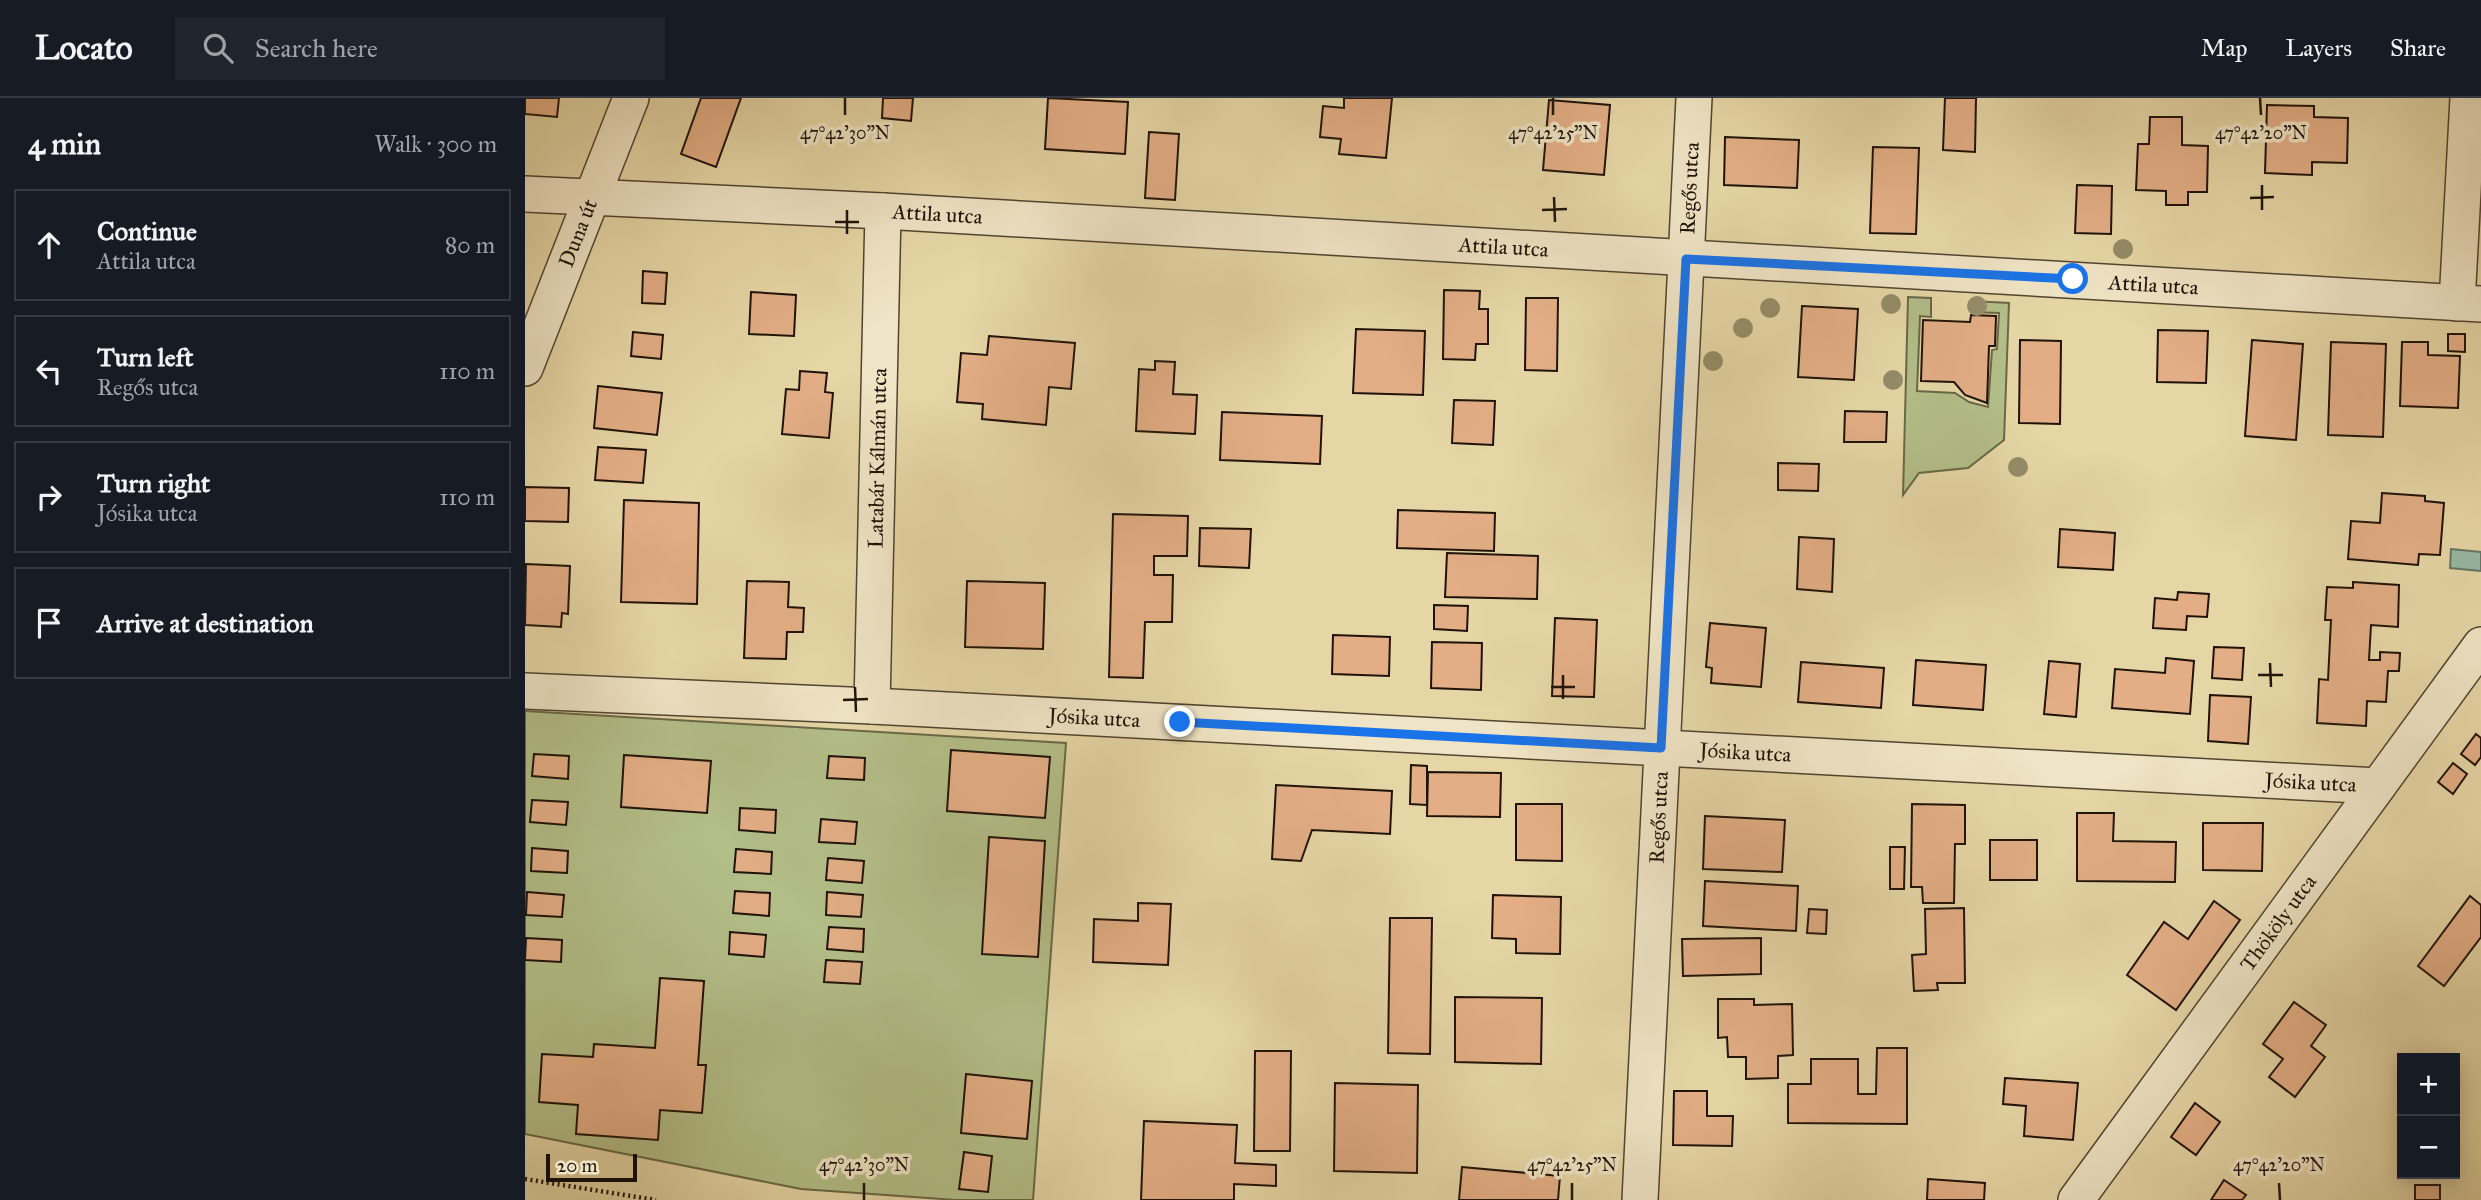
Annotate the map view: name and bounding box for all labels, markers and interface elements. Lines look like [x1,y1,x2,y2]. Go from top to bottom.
search box [175,17,665,80]
text: Locato [35,28,133,68]
icon: search [199,29,237,67]
text: Search here [255,32,378,64]
text: Map [2201,33,2248,63]
text: Layers [2286,33,2352,63]
text: Share [2390,33,2446,63]
text: 47°42'30"N [800,122,890,144]
text: 47°42'25"N [1508,122,1598,144]
text: 47°42'20"N [2215,122,2307,144]
text: 4 min [28,126,101,162]
text: Walk · 300 m [374,130,497,158]
street label: Regős utca [1674,141,1705,235]
street label: Duna út [553,195,603,271]
street label: Attila utca [891,199,983,230]
text: Continue [97,215,197,247]
icon: ahead [30,226,68,264]
text: 80 m [445,231,495,259]
street label: Attila utca [1457,231,1549,263]
text: Attila utca [97,247,196,275]
route start [2057,263,2088,294]
street label: Attila utca [2107,269,2199,301]
text: Turn left [97,341,193,373]
icon: left [30,352,68,390]
text: 110 m [439,357,495,385]
street label: Latabár Kálmán utca [863,367,893,549]
text: Regős utca [97,373,198,401]
text: Turn right [97,467,210,499]
icon: right [30,478,68,516]
text: 110 m [439,483,495,511]
text: Jósika utca [97,499,197,527]
icon: arrive [30,604,68,642]
text: Arrive at destination [97,607,314,639]
street label: Jósika utca [1046,702,1141,733]
route end [1164,706,1195,737]
street label: Jósika utca [1697,737,1792,768]
street label: Jósika utca [2262,767,2357,798]
street label: Regős utca [1643,770,1674,864]
street label: Thököly utca [2234,870,2322,976]
map controls [2397,1053,2460,1179]
button: + [2397,1053,2460,1116]
button: − [2397,1116,2460,1179]
scale bar [546,1151,637,1183]
text: 20 m [557,1154,598,1177]
text: 47°42'30"N [819,1154,909,1176]
text: 47°42'25"N [1527,1154,1617,1176]
text: 47°42'20"N [2233,1154,2325,1176]

